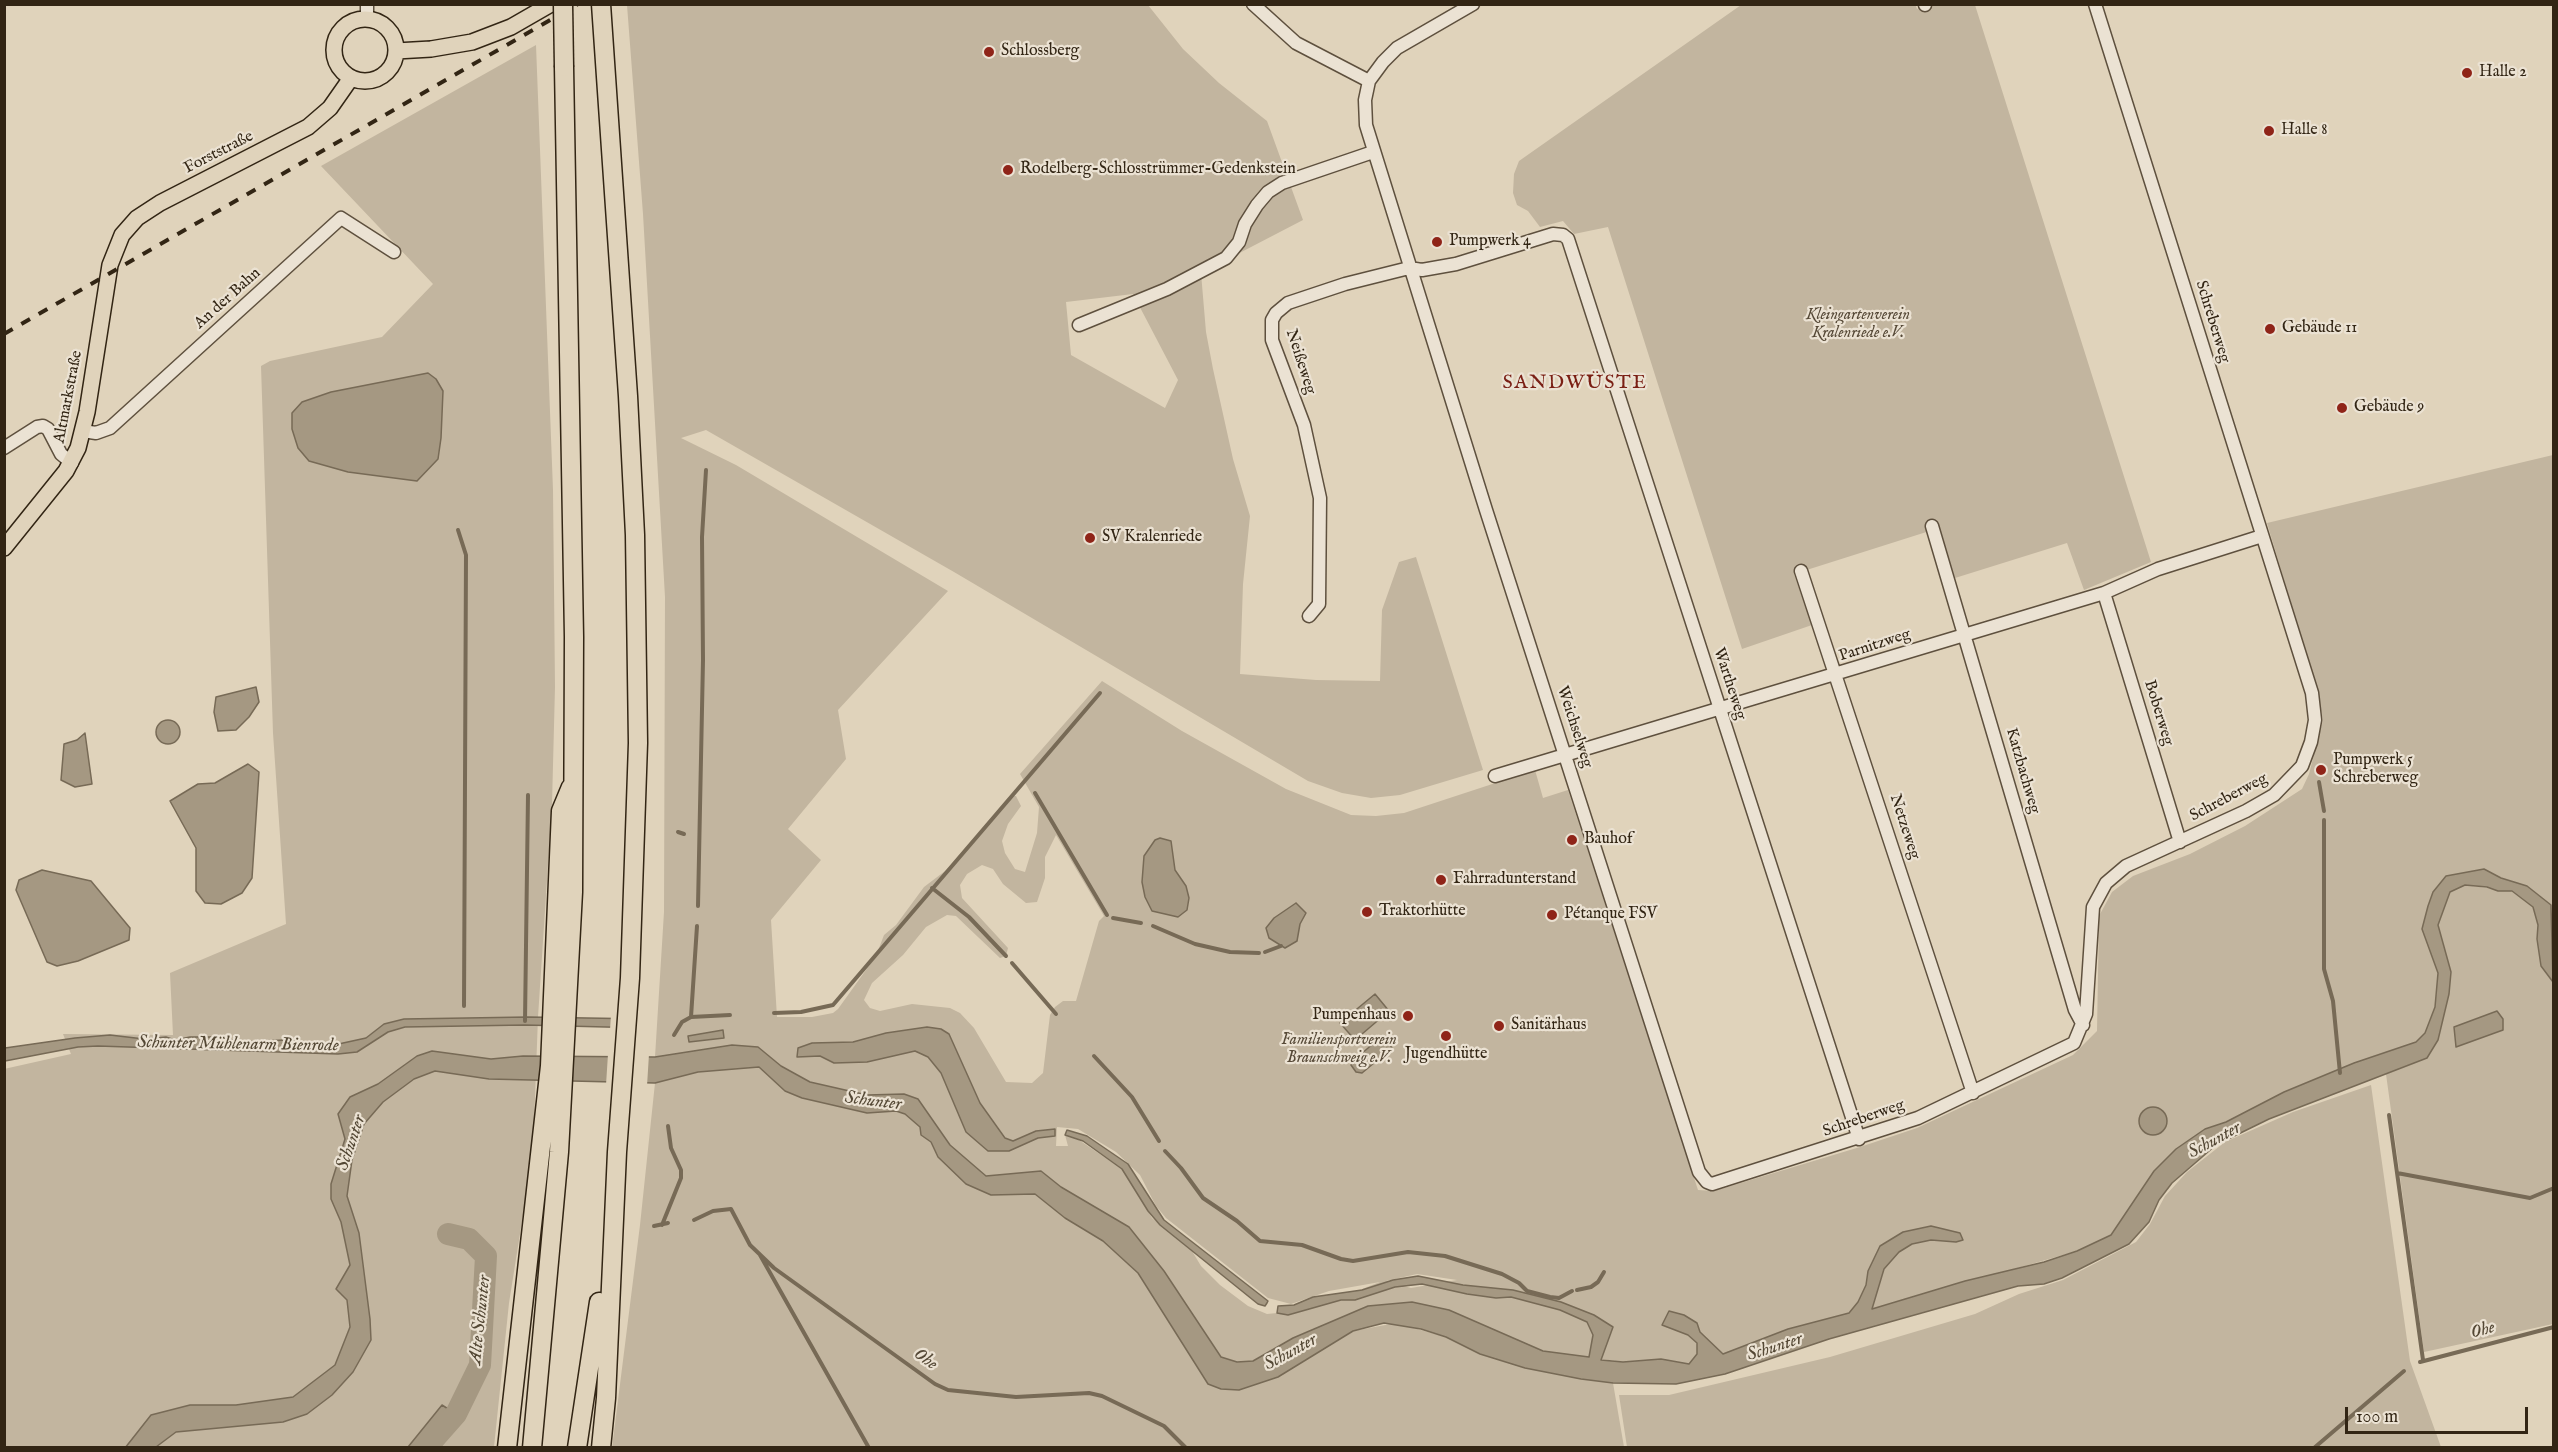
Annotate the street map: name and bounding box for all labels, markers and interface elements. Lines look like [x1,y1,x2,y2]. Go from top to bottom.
place label: Schlossberg [1001,42,1079,62]
marker: Schlossberg [982,45,996,59]
place label: Halle 2 [2479,63,2527,83]
marker: Halle 2 [2460,66,2474,80]
place label: Halle 8 [2281,121,2327,141]
marker: Halle 8 [2262,124,2276,138]
street label: Forststraße [181,127,257,179]
place label: Rodelberg-Schlosstrümmer-Gedenkstein [1020,160,1296,180]
marker: Rodelberg-Schlosstrümmer-Gedenkstein [1001,163,1015,177]
place label: Pumpwerk 4 [1449,232,1531,252]
marker: Pumpwerk 4 [1430,235,1444,249]
street label: An der Bahn [191,264,265,334]
street label: Schreberweg [2190,279,2234,365]
park label: Kleingartenverein Kralenriede e.V. [1806,306,1910,344]
place label: Gebäude 11 [2282,319,2357,339]
marker: Gebäude 11 [2263,322,2277,336]
street label: Neißeweg [1280,327,1320,397]
street label: Altmarkstraße [51,349,87,445]
district label: SANDWÜSTE [1503,372,1647,396]
place label: Gebäude 9 [2354,398,2424,418]
marker: Gebäude 9 [2335,401,2349,415]
place label: SV Kralenriede [1102,528,1202,548]
marker: SV Kralenriede [1083,531,1097,545]
street label: Parnitzweg [1837,625,1913,667]
street label: Wartheweg [1708,645,1750,723]
street label: Boberweg [2139,678,2177,748]
street label: Weichselweg [1552,684,1596,770]
street label: Katzbachweg [2001,726,2043,816]
place label: Pumpwerk 5 Schreberweg [2333,751,2418,789]
marker: Pumpwerk 5 Schreberweg [2314,763,2328,777]
street label: Schreberweg [2187,770,2271,826]
street label: Netzeweg [1884,792,1924,862]
place label: Bauhof [1584,830,1633,850]
marker: Bauhof [1565,833,1579,847]
place label: Fahrradunterstand [1453,870,1576,890]
marker: Fahrradunterstand [1434,873,1448,887]
place label: Traktorhütte [1379,902,1466,922]
marker: Traktorhütte [1360,905,1374,919]
place label: Pétanque FSV [1564,905,1657,925]
marker: Pétanque FSV [1545,908,1559,922]
place label: Pumpenhaus [1312,1006,1396,1026]
marker: Pumpenhaus [1401,1009,1415,1023]
place label: Sanitärhaus [1511,1016,1586,1036]
marker: Sanitärhaus [1492,1019,1506,1033]
marker: Jugendhütte [1439,1029,1453,1043]
park label: Familiensportverein Braunschweig e.V. [1281,1031,1397,1069]
water label: Schunter Mühlenarm Bienrode [137,1032,339,1058]
place label: Jugendhütte [1405,1045,1487,1065]
water label: Schunter [843,1088,903,1116]
street label: Schreberweg [1821,1096,1907,1142]
water label: Schunter [333,1113,371,1173]
water label: Schunter [2185,1118,2245,1164]
water label: Alte Schunter [466,1274,496,1366]
water label: Ohe [2469,1317,2497,1345]
water label: Schunter [1745,1329,1805,1367]
water label: Schunter [1261,1330,1321,1376]
water label: Ohe [909,1344,941,1376]
scale bar [2348,1395,2531,1433]
text: 100 m [2356,1406,2398,1429]

